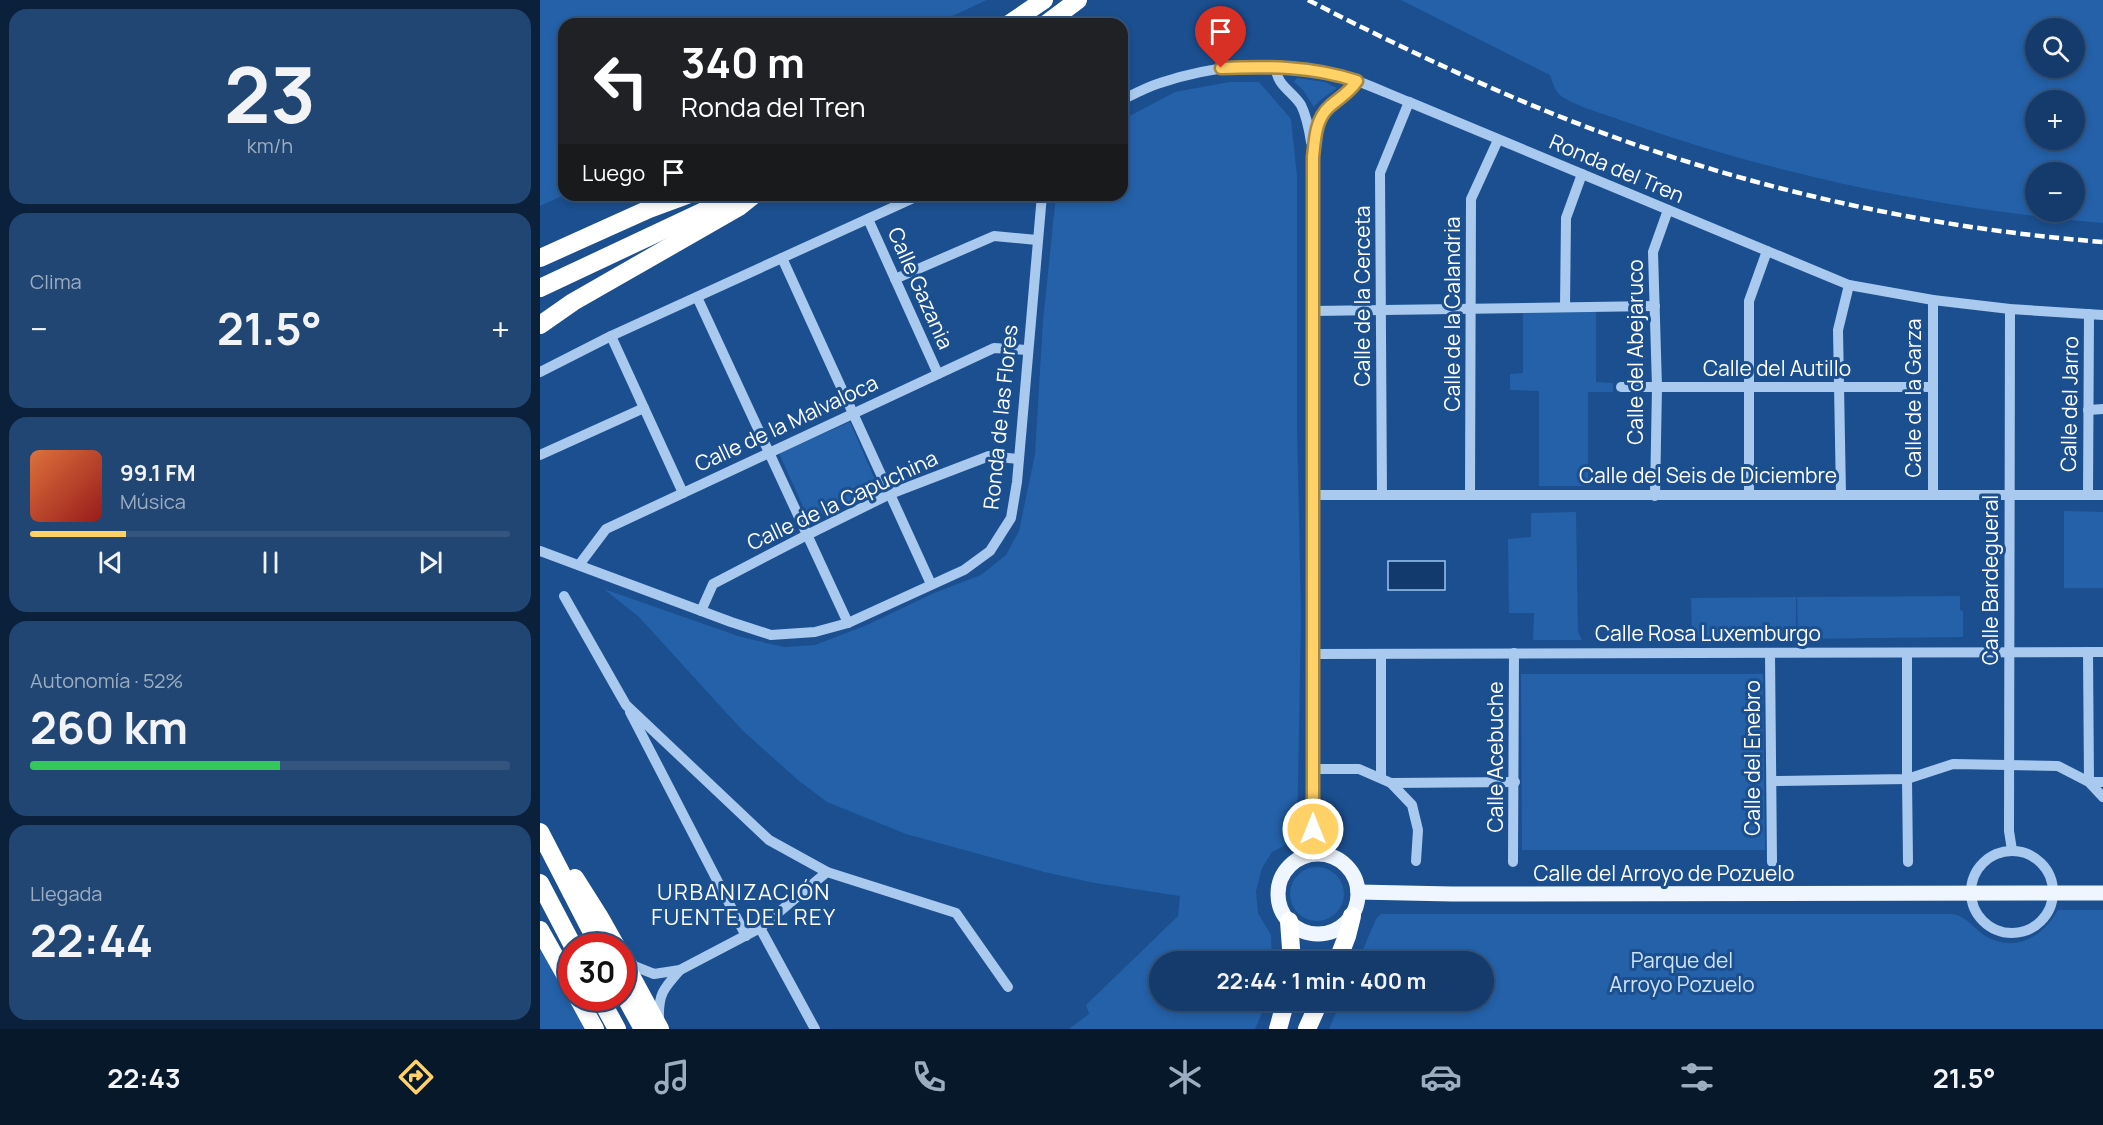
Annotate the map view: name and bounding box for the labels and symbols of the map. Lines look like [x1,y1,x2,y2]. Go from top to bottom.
pin [1195,6,1246,68]
street label: Ronda del Tren [1545,127,1689,209]
street label: Calle de la Cerceta [1348,206,1376,386]
street label: Calle de la Calandria [1438,217,1466,411]
street label: Calle Gazania [882,223,960,353]
street label: Calle del Abejaruco [1621,259,1649,445]
street label: Calle de la Garza [1899,319,1927,477]
street label: Ronda de las Flores [976,323,1024,511]
street label: Calle del Jarro [2054,336,2084,472]
street label: Calle del Autillo [1703,354,1851,382]
street label: Calle de la Malvaloca [690,368,882,478]
street label: Calle de la Capuchina [742,443,942,557]
street label: Calle del Seis de Diciembre [1579,461,1837,489]
street label: Calle Bardegueral [1976,495,2004,665]
street label: Calle Rosa Luxemburgo [1595,619,1821,647]
street label: Calle del Enebro [1738,680,1766,836]
street label: Calle Acebuche [1481,681,1509,833]
position arrow [1281,797,1345,861]
street label: Calle del Arroyo de Pozuelo [1533,859,1795,887]
district label: URBANIZACIÓN FUENTE DEL REY [651,877,837,932]
speed limit sign: 30 [558,933,636,1011]
park label: Parque del Arroyo Pozuelo [1609,946,1755,998]

